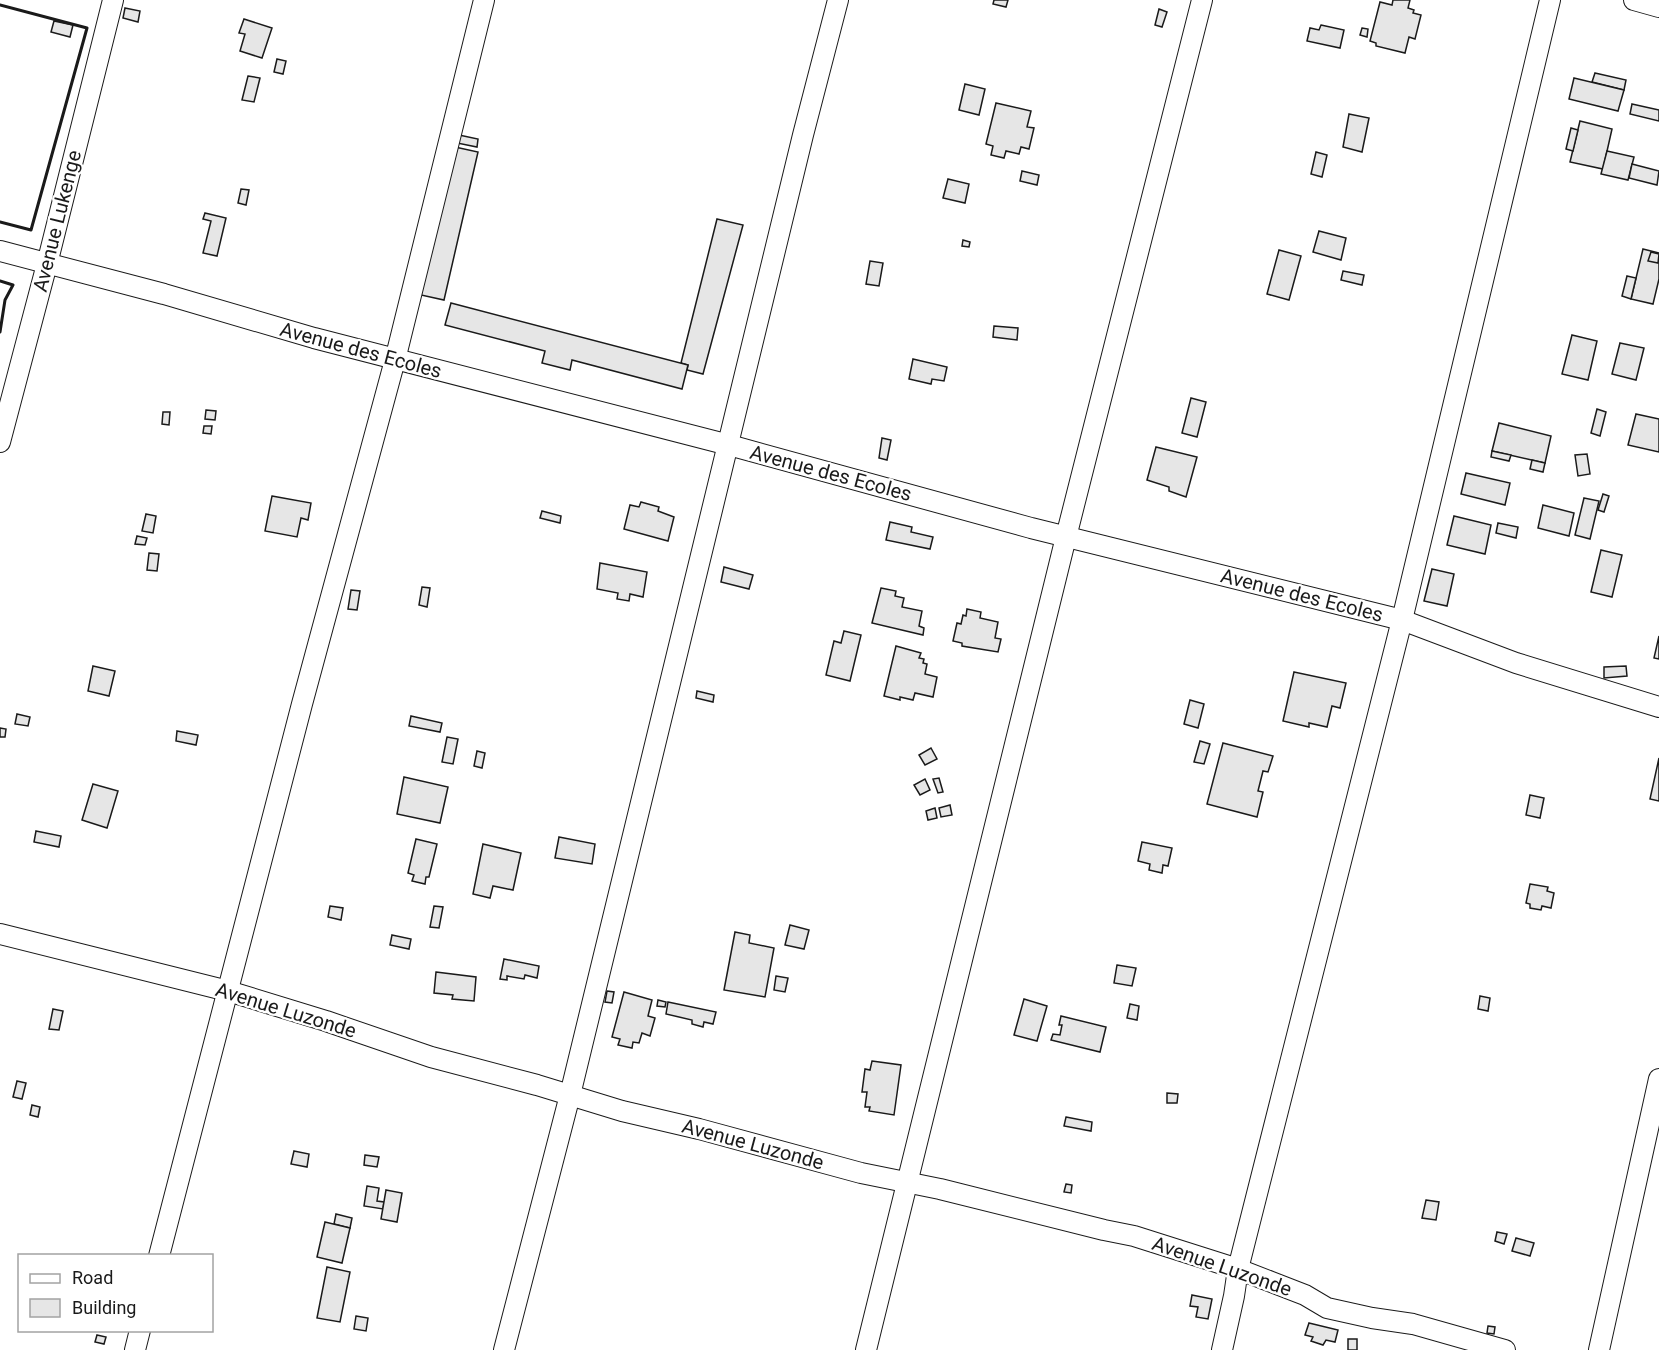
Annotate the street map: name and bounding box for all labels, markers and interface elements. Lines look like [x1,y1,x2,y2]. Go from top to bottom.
street label: Avenue Lukenge [28,148,86,294]
street label: Avenue des Ecoles [278,317,444,383]
street label: Avenue des Ecoles [748,440,914,506]
street label: Avenue des Ecoles [1218,563,1386,627]
street label: Avenue Luzonde [213,977,359,1043]
street label: Avenue Luzonde [679,1114,827,1174]
street label: Avenue Luzonde [1149,1231,1295,1301]
legend [18,1254,213,1332]
text: Road [72,1267,113,1288]
text: Building [72,1297,136,1318]

